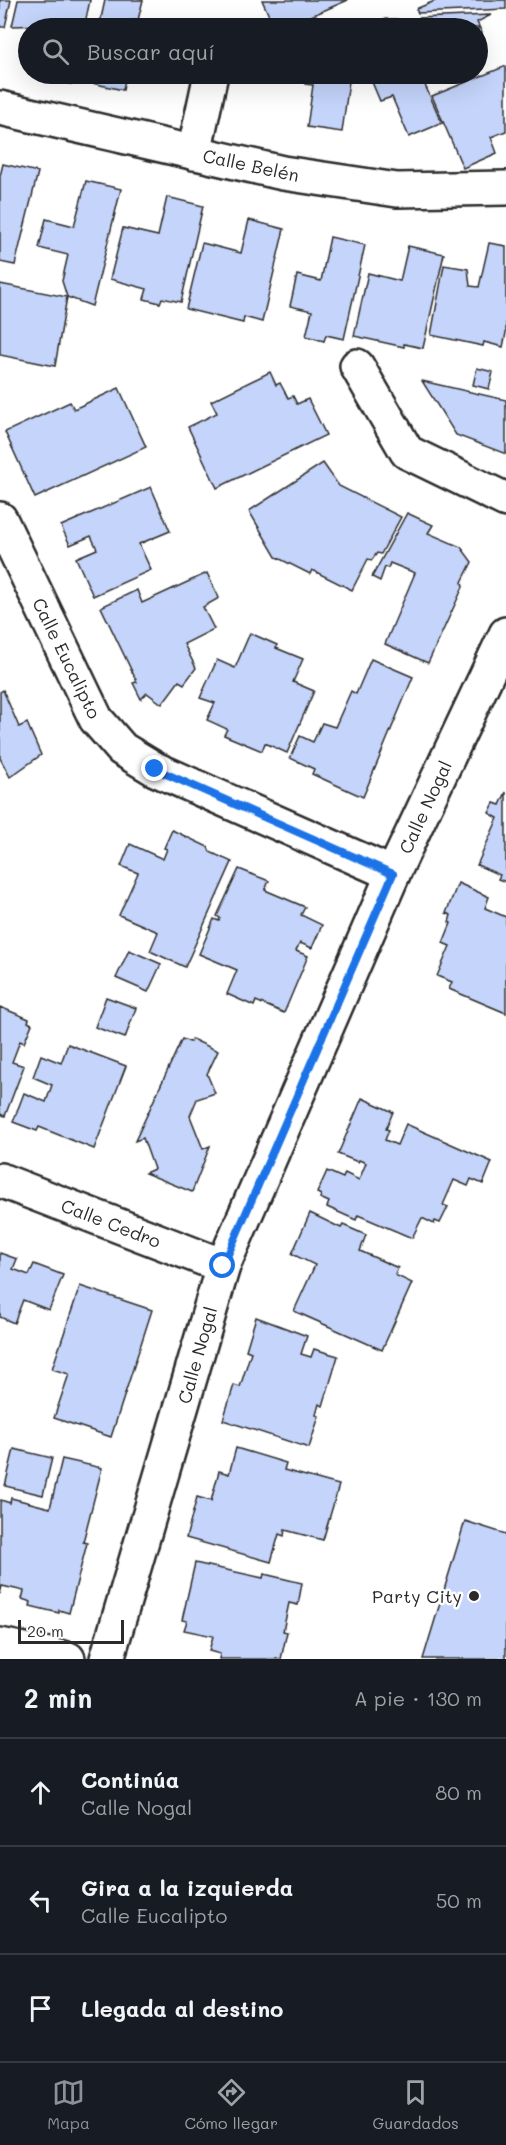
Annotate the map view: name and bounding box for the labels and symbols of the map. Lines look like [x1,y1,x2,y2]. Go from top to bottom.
street label: Calle Belén [201,143,301,187]
street label: Calle Eucalipto [27,594,107,723]
route end [141,755,167,781]
street label: Calle Nogal [393,757,457,857]
street label: Calle Cedro [58,1193,165,1253]
route start [209,1252,235,1278]
street label: Calle Nogal [172,1304,222,1406]
place label: Party City [372,1584,462,1608]
marker: Party City [467,1589,481,1603]
scale bar [18,1617,124,1644]

